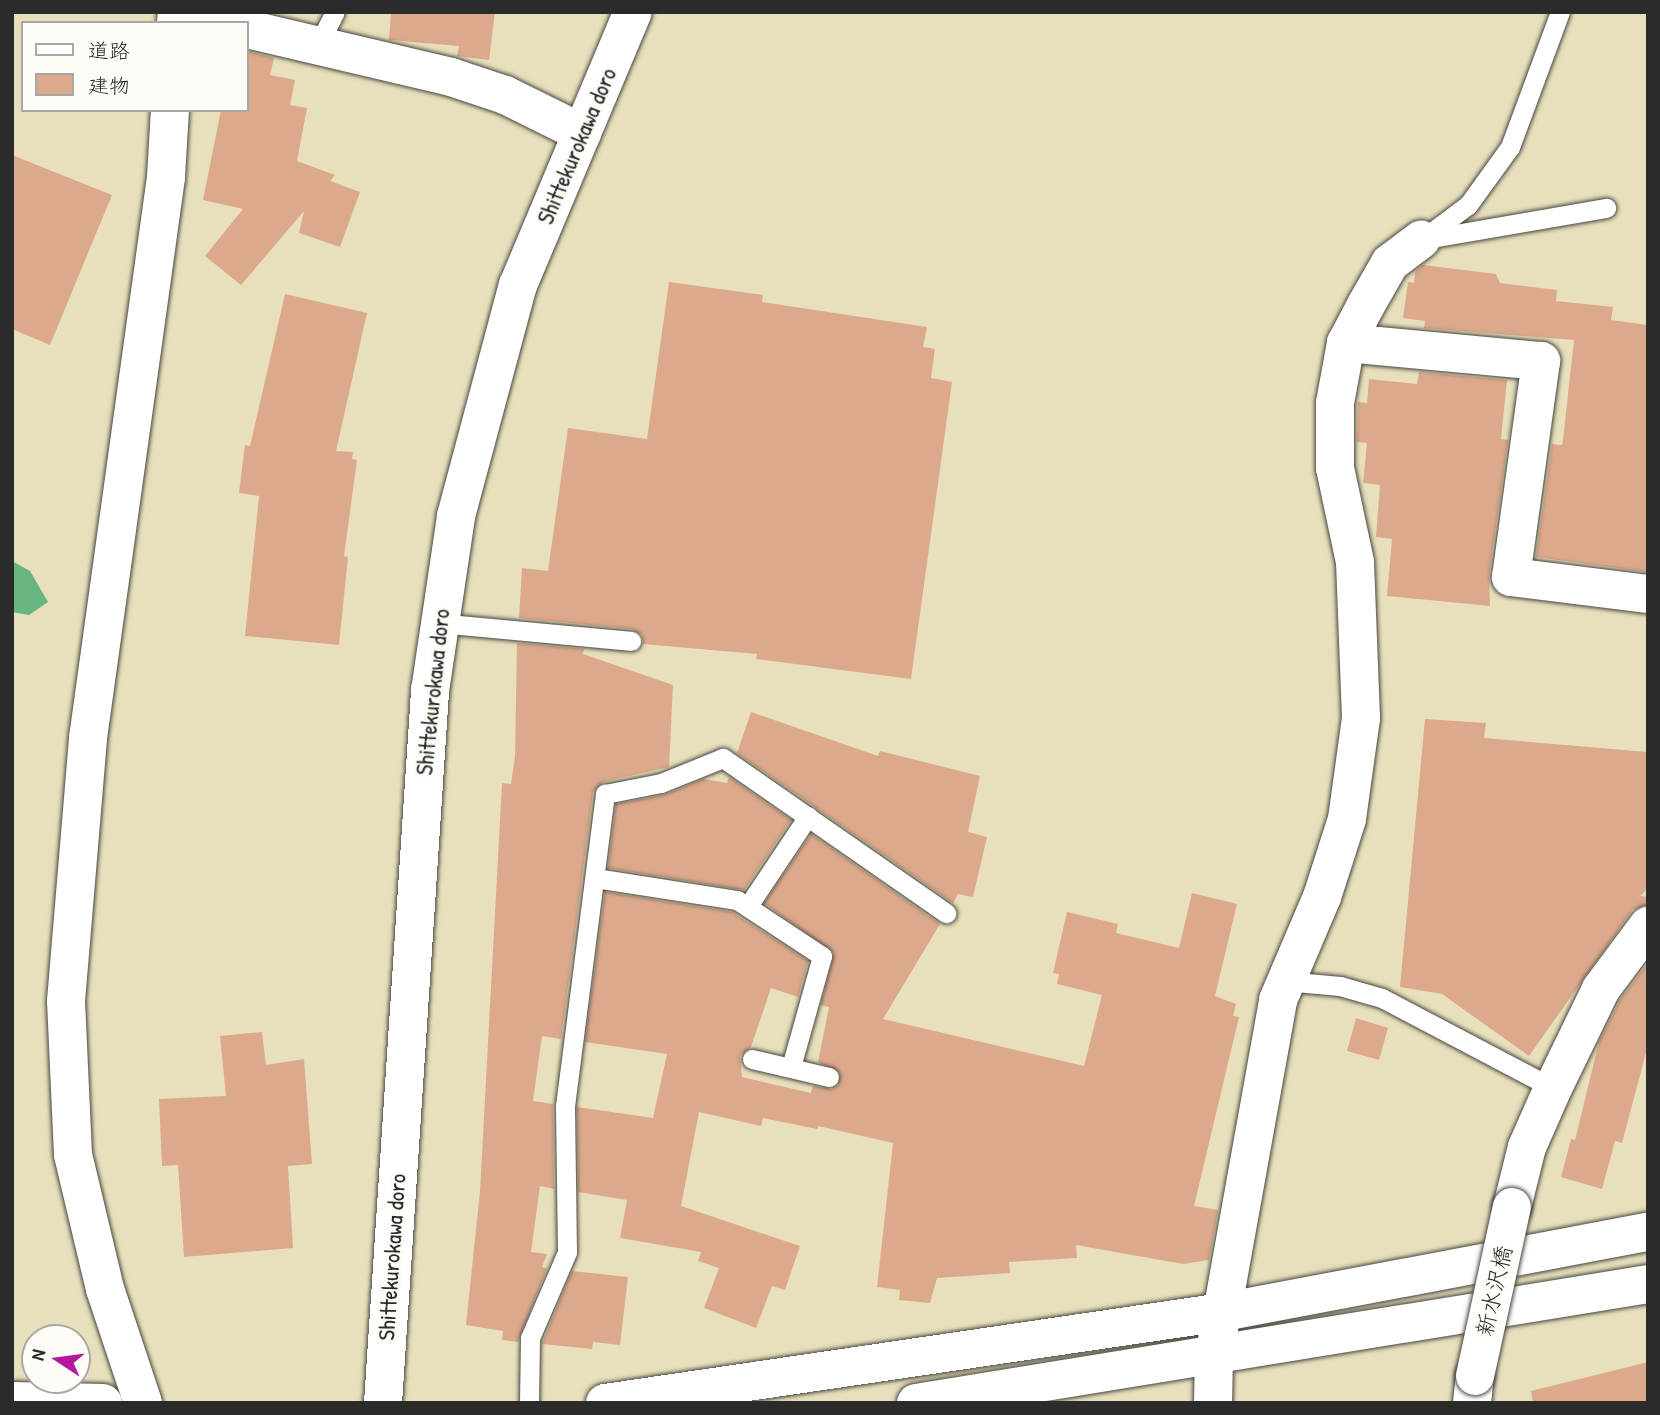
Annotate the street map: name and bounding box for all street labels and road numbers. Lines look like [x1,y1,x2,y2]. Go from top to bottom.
street label: Shittekurokawa doro [532,64,622,228]
street label: Shittekurokawa doro [411,607,455,777]
street label: Shittekurokawa doro [372,1173,412,1341]
street label: 新水沢橋 [1470,1243,1518,1339]

